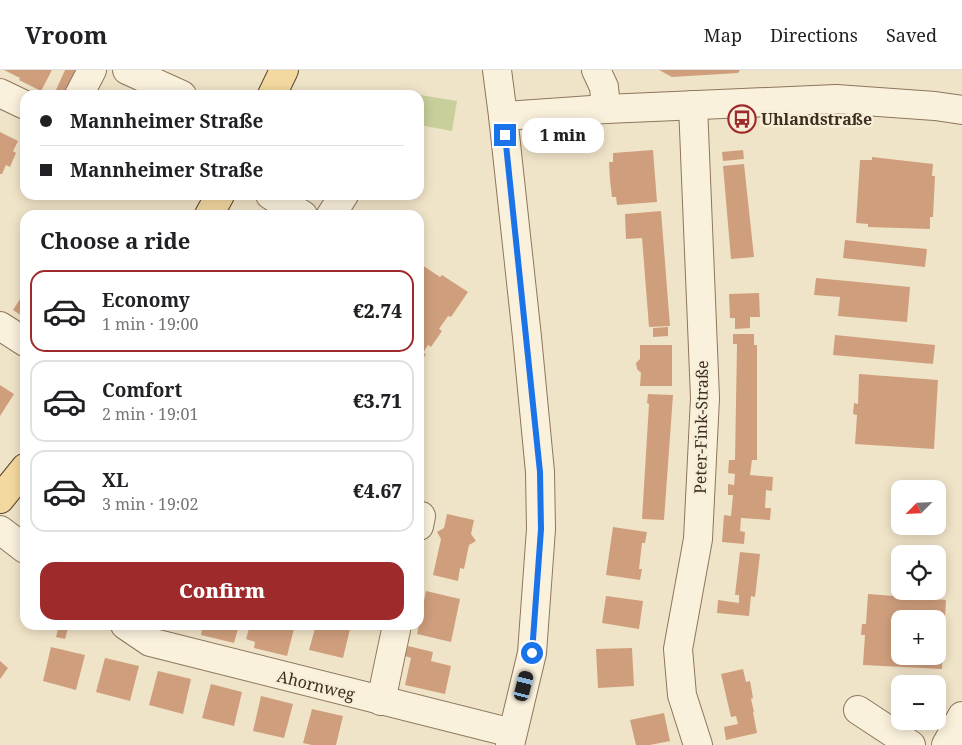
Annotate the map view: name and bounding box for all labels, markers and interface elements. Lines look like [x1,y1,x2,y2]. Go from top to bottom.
text: Vroom [25,18,107,51]
text: Map [704,23,742,47]
text: Directions [770,23,858,47]
text: Saved [886,23,937,47]
bus stop icon: Uhlandstraße [727,104,757,134]
text: Mannheimer Straße [70,108,263,134]
place label: Uhlandstraße [761,108,872,130]
callout: 1 min [522,118,605,152]
route end [494,124,516,146]
text: 1 min [540,124,586,146]
text: Mannheimer Straße [70,157,263,183]
text: Choose a ride [40,225,190,255]
text: Economy [102,287,190,313]
icon: car [42,289,87,334]
text: €2.74 [353,298,402,324]
text: 1 min · 19:00 [102,313,198,335]
street label: Peter-Fink-Straße [689,360,713,494]
text: Comfort [102,377,182,403]
icon: car [42,379,87,424]
text: €3.71 [353,388,402,414]
text: 2 min · 19:01 [102,403,198,425]
text: XL [102,467,128,493]
icon: car [42,469,87,514]
text: €4.67 [353,478,402,504]
north arrow [891,480,946,535]
map controls [891,480,946,730]
text: 3 min · 19:02 [102,493,198,515]
button: locate [891,545,946,600]
button: Confirm [40,562,404,620]
button: + [891,610,946,665]
route start [521,642,543,664]
street label: Ahornweg [275,665,358,705]
car [513,670,534,702]
button: − [891,675,946,730]

